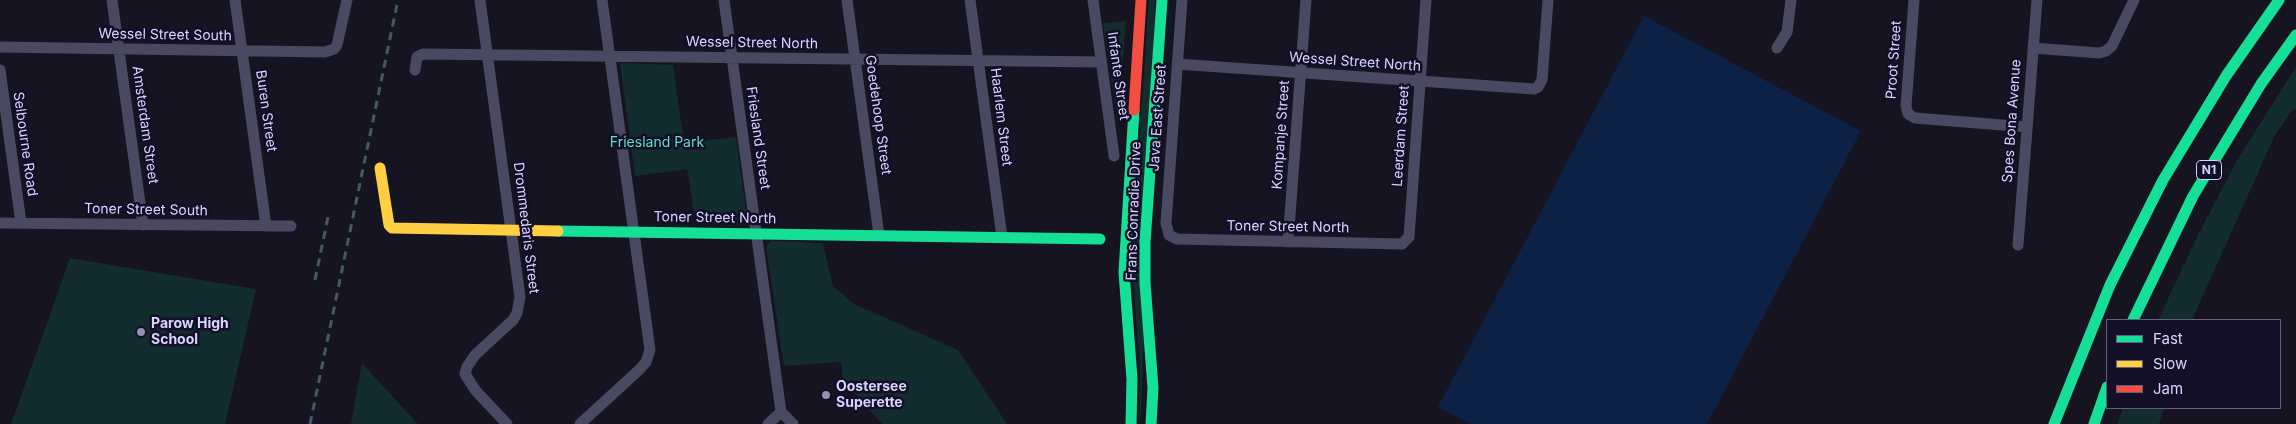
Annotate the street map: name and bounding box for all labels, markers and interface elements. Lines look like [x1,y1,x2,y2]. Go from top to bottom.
street label: Proot Street [1883,20,1905,100]
street label: Wessel Street South [98,25,232,45]
street label: Infante Street [1103,31,1133,121]
street label: Wessel Street North [686,33,818,53]
street label: Wessel Street North [1288,49,1422,75]
street label: Goedehoop Street [861,54,895,176]
street label: Spes Bona Avenue [1999,59,2025,183]
street label: Java East Street [1146,64,1170,172]
street label: Amsterdam Street [128,65,162,185]
street label: Haarlem Street [987,67,1015,167]
street label: Buren Street [252,69,280,153]
street label: Kompanje Street [1269,80,1293,190]
street label: Friesland Street [742,85,774,191]
street label: Leerdam Street [1389,85,1413,187]
street label: Selbourne Road [9,91,41,197]
park label: Friesland Park [610,135,704,151]
street label: Frans Conradie Drive [1123,141,1145,281]
road number: N1 [2196,160,2222,180]
street label: Drommedaris Street [510,161,542,295]
street label: Toner Street South [84,201,208,219]
street label: Toner Street North [654,209,776,227]
street label: Toner Street North [1227,218,1349,236]
place label: Parow High School [151,316,229,348]
legend [2106,319,2281,409]
marker: Parow High School [135,326,147,338]
text: Fast [2153,329,2183,348]
text: Slow [2153,354,2187,373]
place label: Oostersee Superette [836,379,907,412]
text: Jam [2153,379,2183,398]
marker: Oostersee Superette [820,389,832,401]

